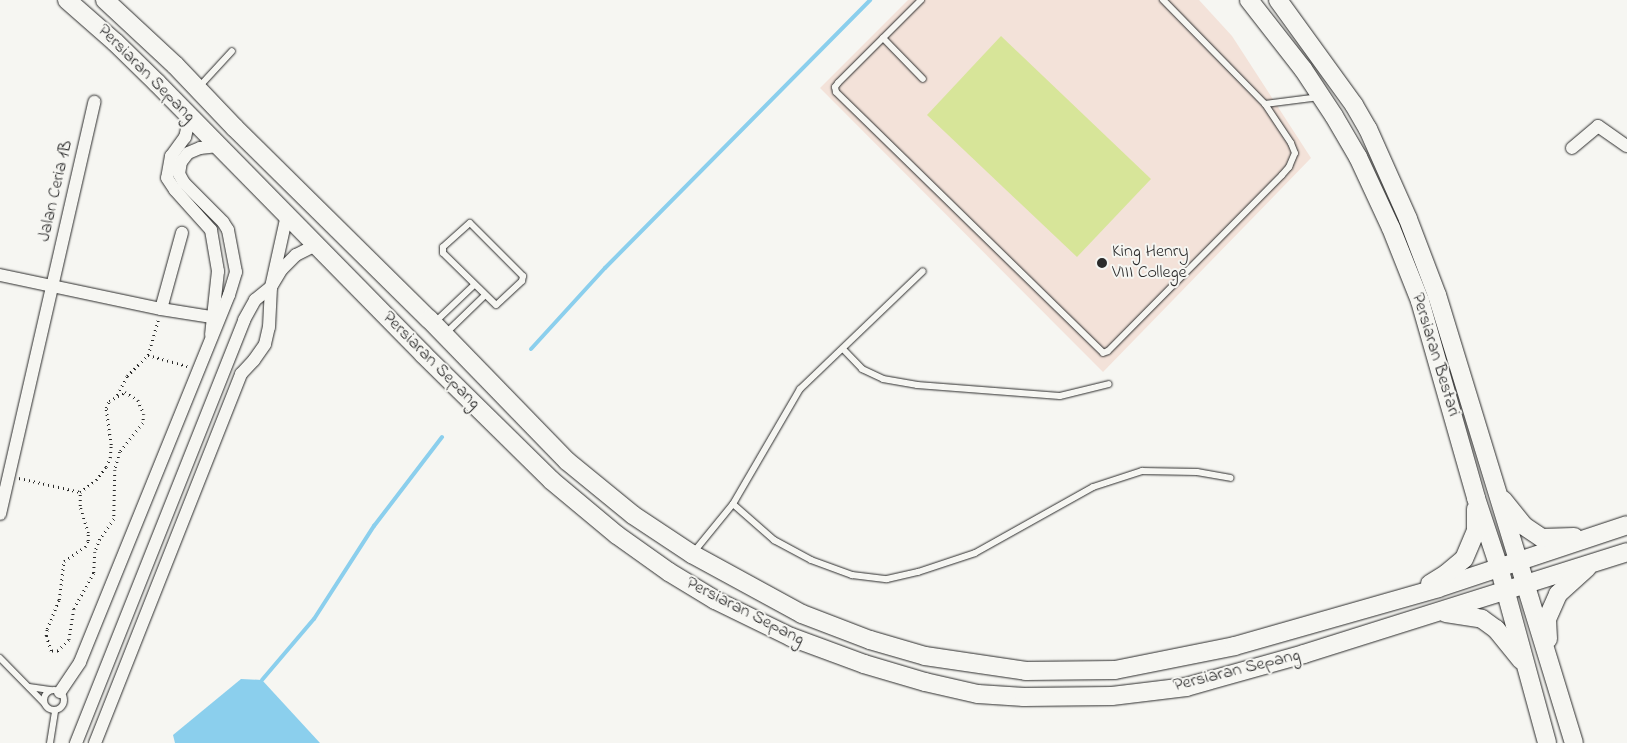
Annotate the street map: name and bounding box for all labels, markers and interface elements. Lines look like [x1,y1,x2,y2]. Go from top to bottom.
street label: Persiaran Sepang [92,20,200,128]
street label: Jalan Ceria 1B [34,138,78,244]
place label: King Henry VIII College [1112,242,1188,284]
marker: King Henry VIII College [1096,257,1108,269]
street label: Persiaran Bestari [1406,291,1464,419]
street label: Persiaran Sepang [377,307,485,415]
street label: Persiaran Sepang [682,573,808,651]
street label: Persiaran Sepang [1171,645,1303,697]

